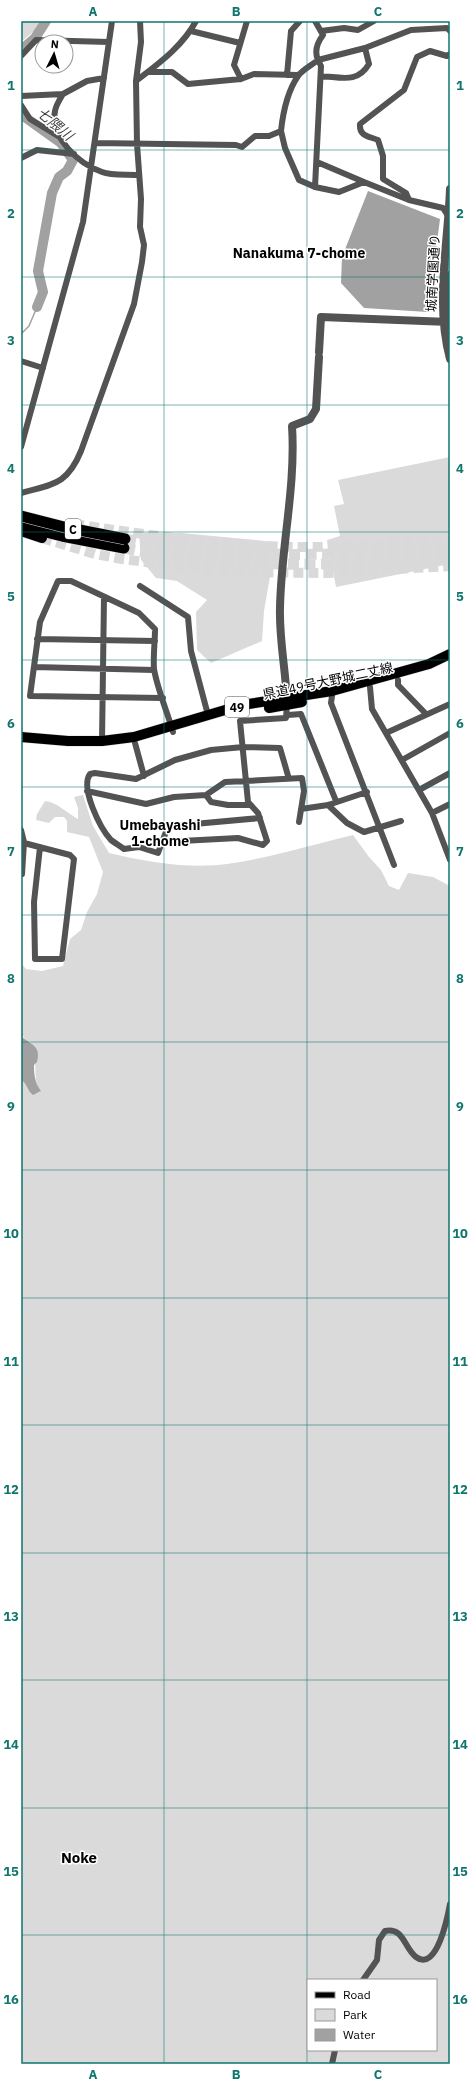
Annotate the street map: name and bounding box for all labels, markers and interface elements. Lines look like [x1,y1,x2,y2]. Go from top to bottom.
text: A [89,3,98,20]
text: B [232,3,241,20]
text: C [374,3,383,20]
north arrow [34,34,74,74]
text: N [50,37,59,51]
text: 1 [7,77,15,94]
text: 1 [456,77,464,94]
water label: 七隈川 [33,104,78,146]
text: 2 [7,205,15,222]
text: 2 [456,205,464,222]
street label: 城南学園通り [422,234,444,312]
district label: Nanakuma 7-chome [233,244,365,262]
text: 3 [7,332,15,349]
text: 3 [456,332,464,349]
text: 4 [7,460,15,477]
text: 4 [456,460,464,477]
road number: C [65,519,81,539]
text: 5 [7,588,15,605]
text: 5 [456,588,464,605]
street label: 県道49号大野城二丈線 [261,659,395,703]
road number: 49 [225,697,249,717]
text: 6 [7,715,15,732]
text: 6 [456,715,464,732]
district label: Umebayashi 1-chome [119,816,201,850]
text: 7 [7,843,15,860]
text: 7 [456,843,464,860]
text: 8 [7,970,15,987]
text: 8 [456,970,464,987]
text: 9 [7,1098,15,1115]
text: 9 [456,1098,464,1115]
text: 10 [3,1225,19,1242]
text: 10 [452,1225,468,1242]
text: 11 [3,1353,19,1370]
text: 11 [452,1353,468,1370]
text: 12 [3,1481,19,1498]
text: 12 [452,1481,468,1498]
text: 13 [3,1608,19,1625]
text: 13 [452,1608,468,1625]
text: 14 [3,1736,19,1753]
text: 14 [452,1736,468,1753]
district label: Noke [61,1848,97,1867]
text: 15 [3,1863,19,1880]
text: 15 [452,1863,468,1880]
legend [307,1979,437,2051]
text: Road [343,1987,371,2002]
text: 16 [3,1991,19,2008]
text: 16 [452,1991,468,2008]
text: Park [343,2007,368,2022]
text: Water [343,2027,376,2042]
text: A [89,2066,98,2083]
text: B [232,2066,241,2083]
text: C [374,2066,383,2083]

